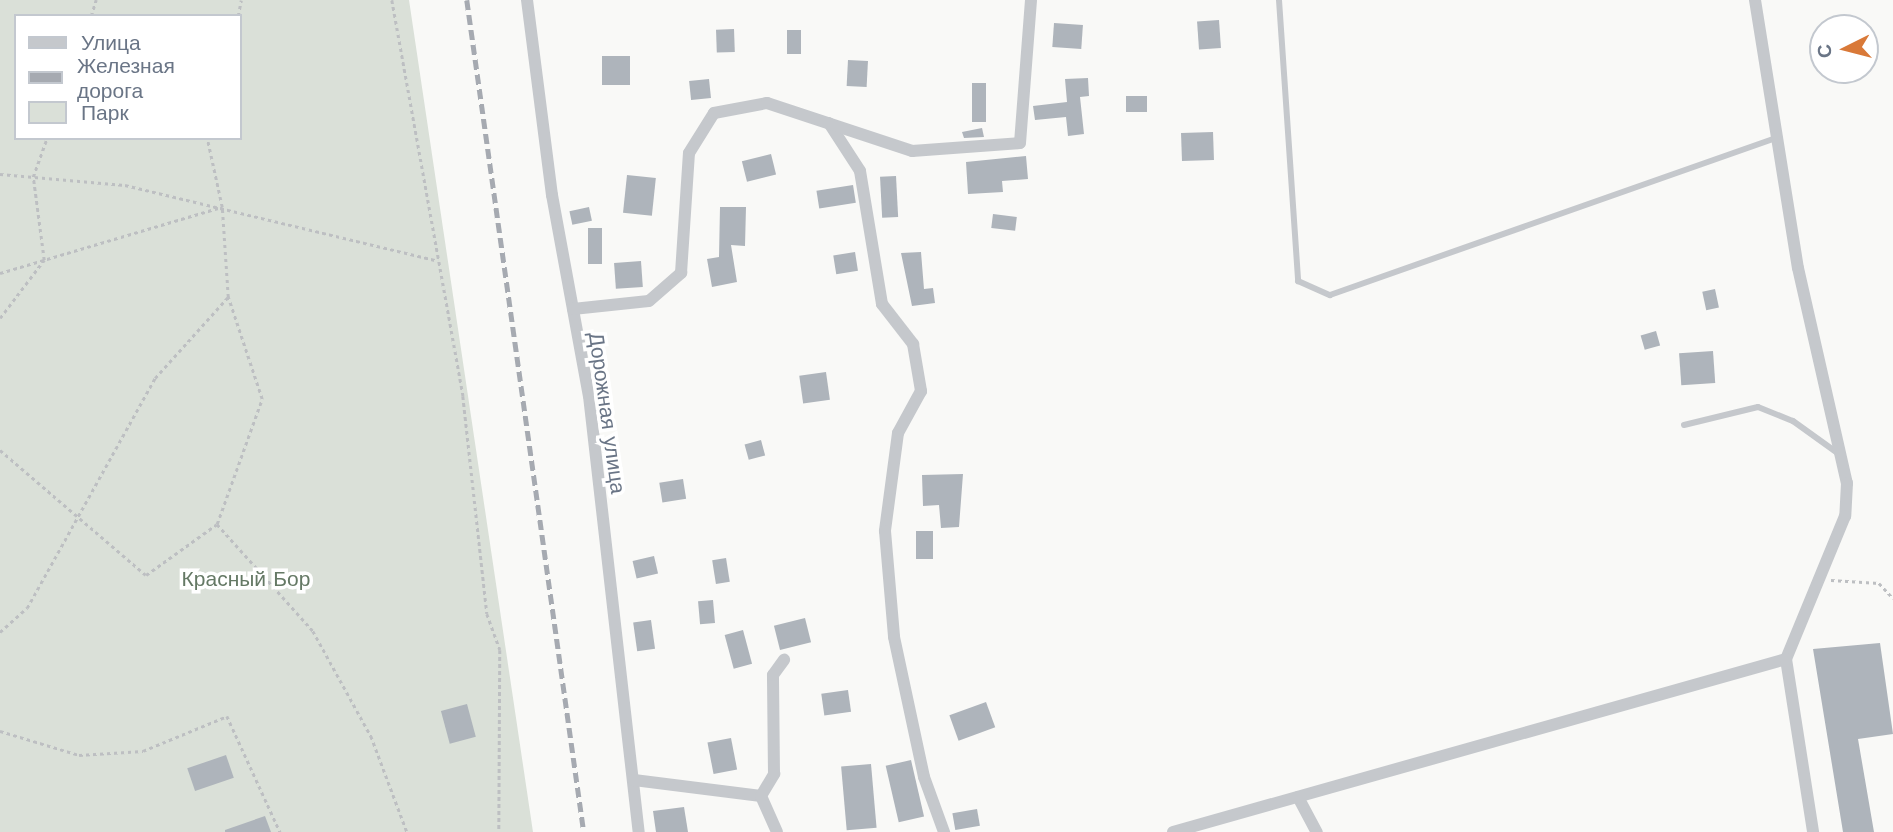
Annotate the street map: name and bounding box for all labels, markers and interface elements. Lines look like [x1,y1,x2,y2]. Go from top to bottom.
legend [14,14,242,140]
north arrow [1809,14,1879,84]
text: Улица [81,30,141,55]
text: С [1812,43,1837,59]
text: Железная дорога [77,53,175,103]
text: Парк [81,100,129,125]
street label: Дорожная улица [583,331,631,495]
park label: Красный Бор [182,566,310,592]

